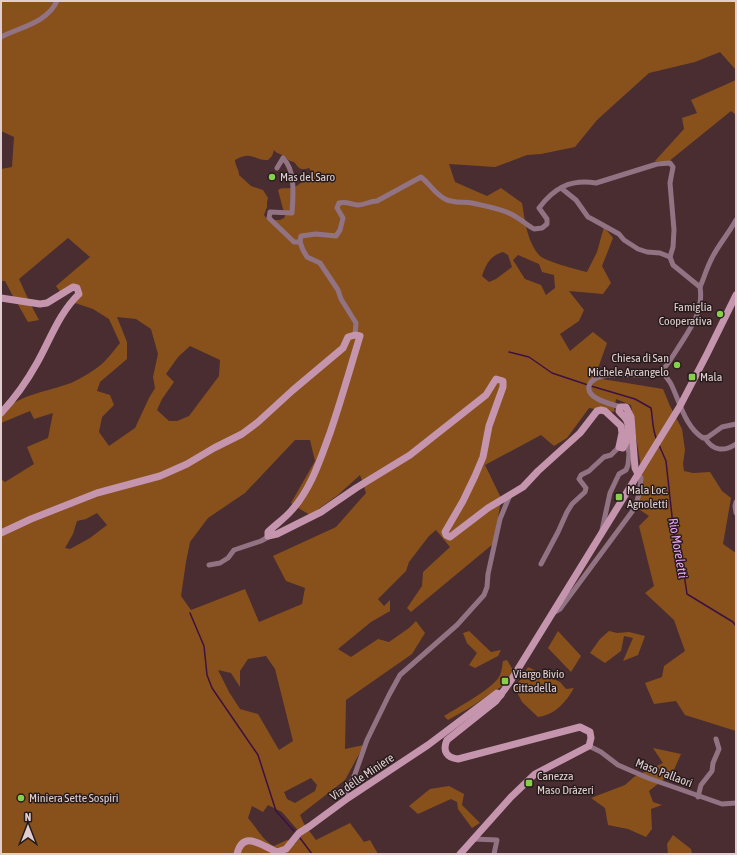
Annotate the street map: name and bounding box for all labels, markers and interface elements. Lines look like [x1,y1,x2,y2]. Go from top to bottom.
place label: Mas del Saro [280,170,336,184]
marker: Mas del Saro [267,172,277,182]
place label: Famiglia Cooperativa [659,300,712,328]
marker: Famiglia Cooperativa [715,309,725,319]
place label: Chiesa di San Michele Arcangelo [588,351,669,379]
marker: Chiesa di San Michele Arcangelo [672,360,682,370]
place label: Mala [700,370,722,384]
marker: Mala [687,372,697,382]
place label: Mala Loc. Agnoletti [627,483,668,511]
marker: Mala Loc. Agnoletti [614,492,624,502]
water label: Rio Moreletti [665,517,691,579]
place label: Viargo Bivio Cittadella [513,667,565,695]
marker: Viargo Bivio Cittadella [500,676,510,686]
street label: Via delle Miniere [327,750,397,804]
street label: Maso Pallaori [633,756,695,790]
place label: Canezza Maso Dràzeri [537,769,594,797]
marker: Canezza Maso Dràzeri [524,778,534,788]
place label: Miniera Sette Sospiri [29,791,118,805]
marker: Miniera Sette Sospiri [16,793,26,803]
north arrow [8,807,48,847]
text: N [25,811,31,823]

